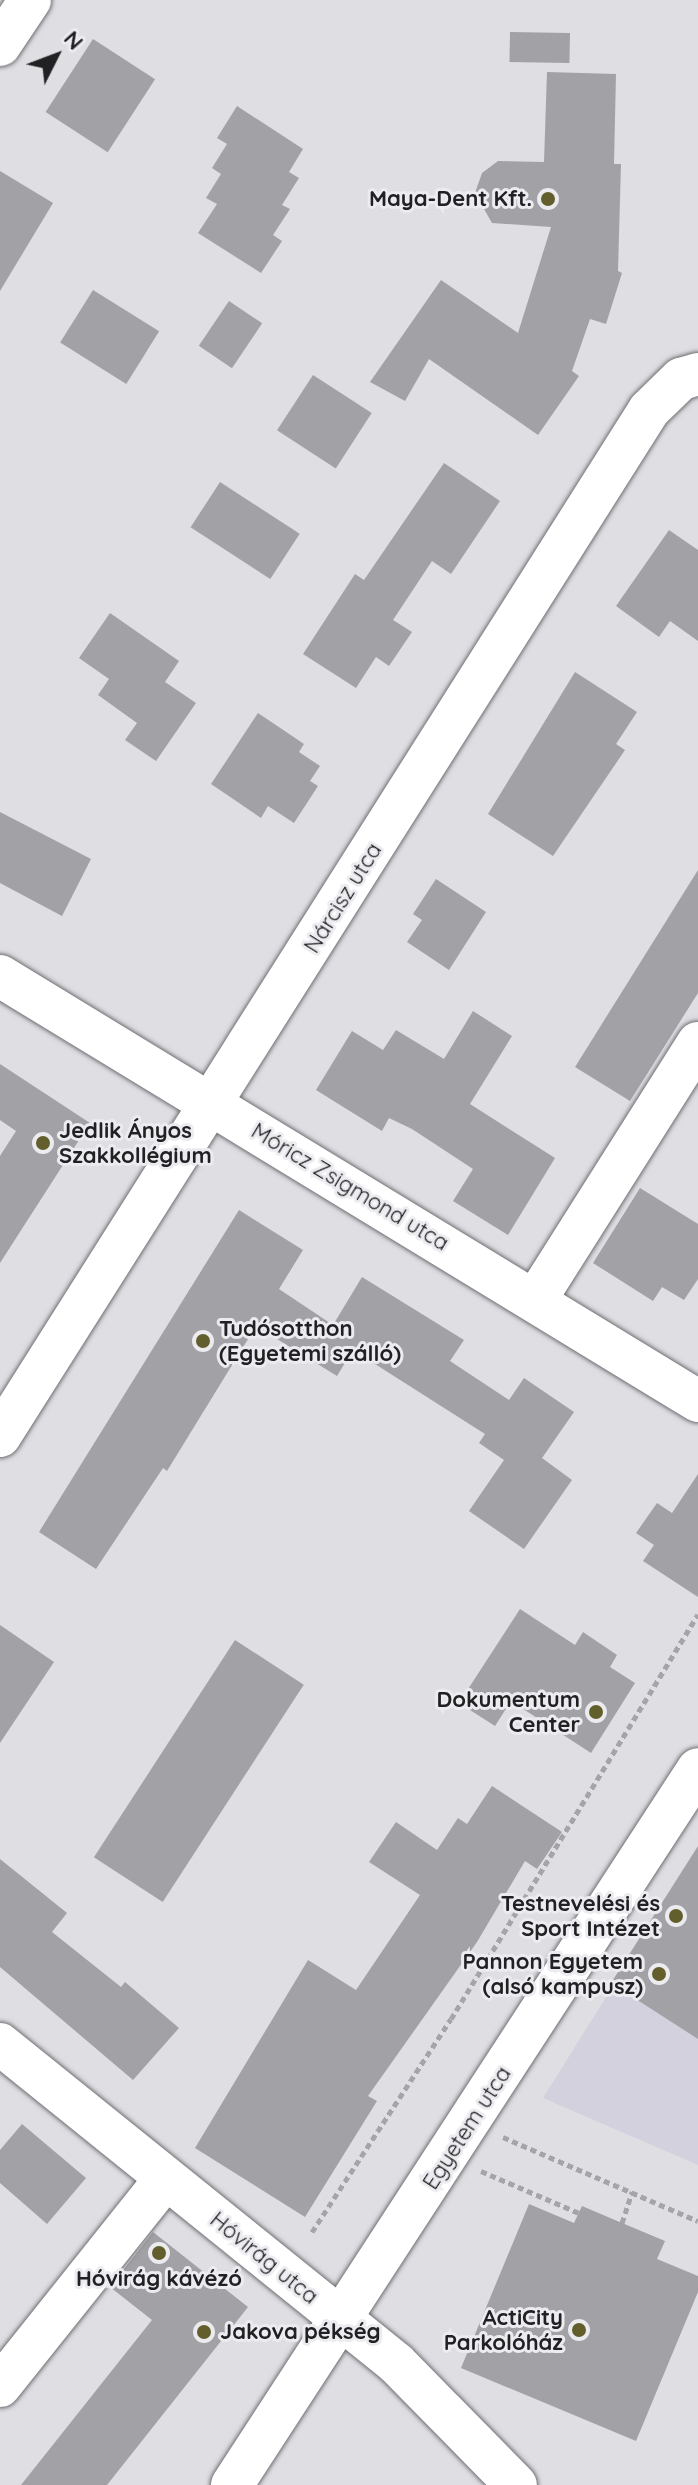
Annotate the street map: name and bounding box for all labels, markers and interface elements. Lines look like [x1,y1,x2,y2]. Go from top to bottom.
north arrow [16,16,96,96]
text: N [58,25,90,55]
place label: Maya-Dent Kft. [369,186,532,212]
marker: Maya-Dent Kft. [539,190,557,208]
street label: Nárcisz utca [299,838,387,958]
place label: Jedlik Ányos Szakkollégium [59,1117,212,1168]
street label: Móricz Zsigmond utca [247,1118,453,1256]
marker: Jedlik Ányos Szakkollégium [34,1134,52,1152]
place label: Tudósotthon (Egyetemi szálló) [219,1315,401,1366]
marker: Tudósotthon (Egyetemi szálló) [194,1332,212,1350]
place label: Dokumentum Center [436,1686,580,1738]
marker: Dokumentum Center [587,1703,605,1721]
place label: Testnevelési és Sport Intézet [501,1890,660,1942]
marker: Testnevelési és Sport Intézet [667,1907,685,1925]
place label: Pannon Egyetem (alsó kampusz) [462,1948,643,2000]
marker: Pannon Egyetem (alsó kampusz) [650,1965,668,1983]
street label: Egyetem utca [417,2062,517,2194]
street label: Hóvirág utca [205,2206,323,2310]
marker: Hóvirág kávézó [150,2244,168,2262]
place label: Hóvirág kávézó [76,2266,242,2292]
place label: ActiCity Parkolóház [444,2304,563,2356]
place label: Jakova pékség [220,2319,381,2345]
marker: ActiCity Parkolóház [570,2321,588,2339]
marker: Jakova pékség [195,2323,213,2341]

